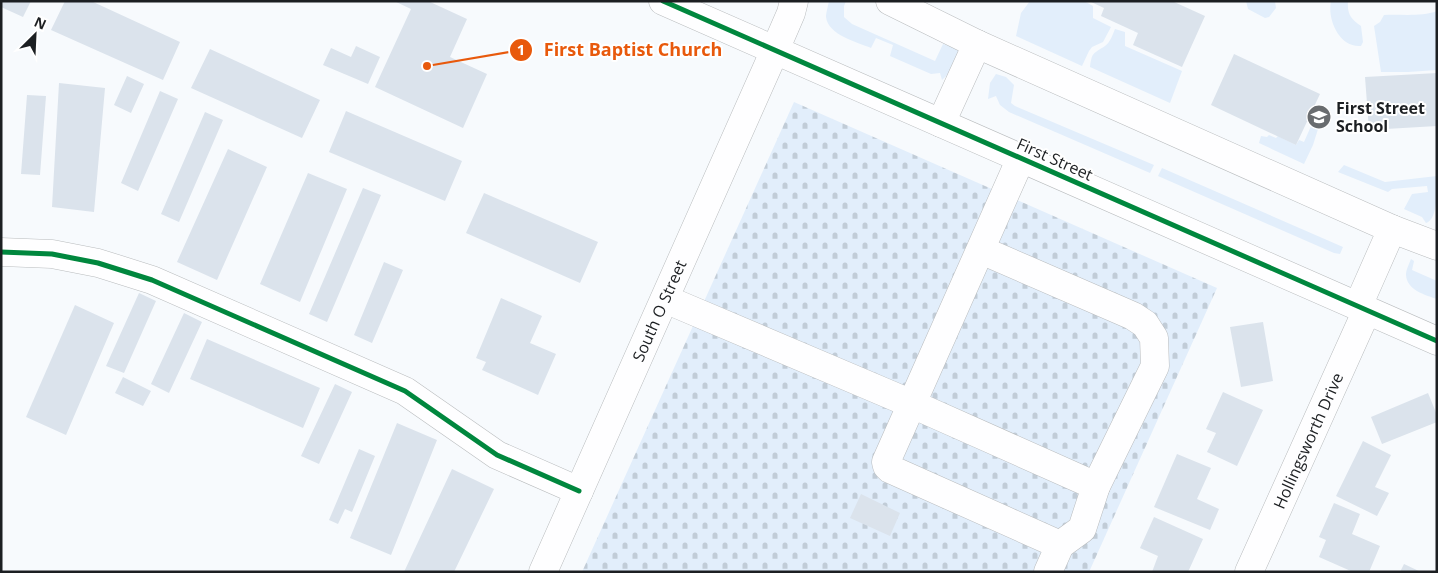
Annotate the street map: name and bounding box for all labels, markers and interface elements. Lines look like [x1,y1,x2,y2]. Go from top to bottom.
north arrow [10,10,60,60]
text: N [31,12,50,34]
callout: First Baptist Church [509,33,732,66]
text: First Baptist Church [544,37,722,61]
text: 1 [517,39,525,59]
place label: First Street School [1336,97,1425,137]
school or university icon: First Street School [1306,104,1332,130]
street label: First Street [1014,132,1097,186]
street label: South O Street [627,256,692,365]
street label: Hollingsworth Drive [1268,369,1348,512]

